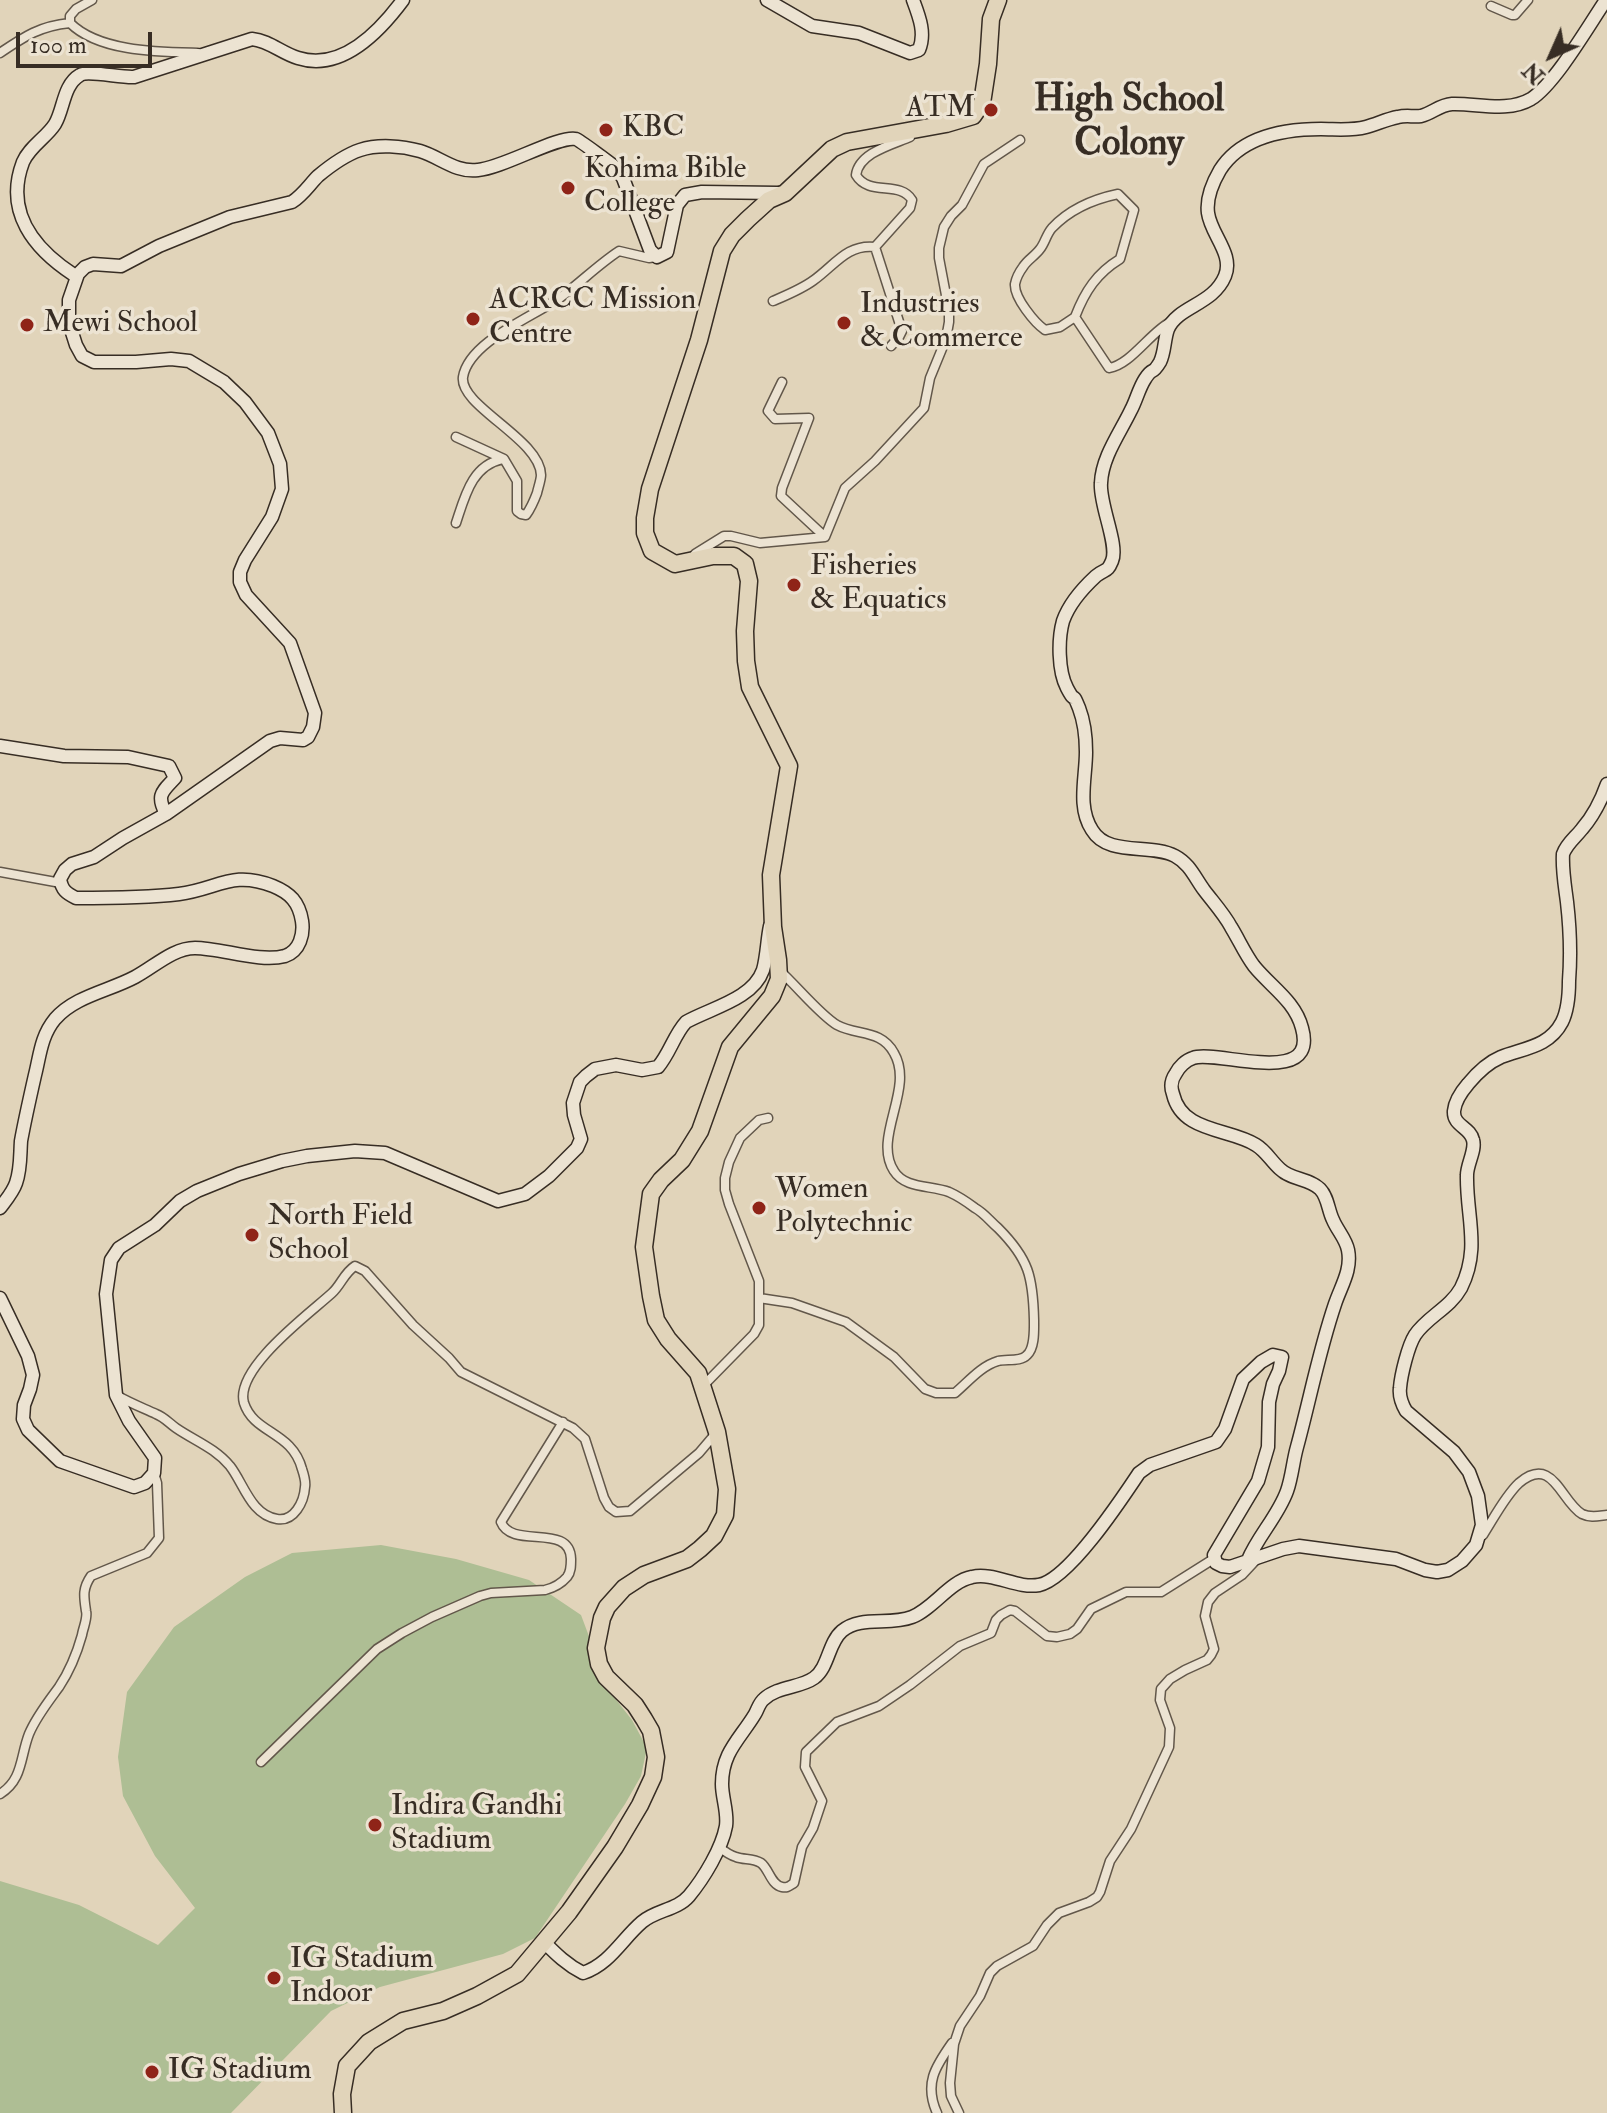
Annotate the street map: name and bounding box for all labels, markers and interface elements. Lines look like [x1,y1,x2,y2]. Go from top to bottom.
scale bar [20,16,156,66]
north arrow [1511,16,1591,96]
text: 100 m [30,30,87,61]
text: N [1517,56,1551,90]
district label: High School Colony [1034,79,1224,168]
place label: ATM [906,92,975,128]
marker: ATM [982,101,1000,119]
place label: KBC [622,112,685,148]
marker: KBC [597,121,615,139]
place label: Kohima Bible College [584,153,746,224]
marker: Kohima Bible College [559,179,577,197]
place label: ACRCC Mission Centre [489,284,696,354]
place label: Industries & Commerce [860,288,1023,358]
place label: Mewi School [43,307,198,343]
marker: ACRCC Mission Centre [464,310,482,328]
marker: Industries & Commerce [835,314,853,332]
marker: Mewi School [18,316,36,334]
place label: Fisheries & Equatics [810,550,946,620]
marker: Fisheries & Equatics [785,576,803,594]
place label: Women Polytechnic [775,1173,912,1244]
marker: Women Polytechnic [750,1199,768,1217]
place label: North Field School [268,1200,413,1270]
marker: North Field School [243,1226,261,1244]
place label: Indira Gandhi Stadium [391,1790,562,1860]
marker: Indira Gandhi Stadium [366,1816,384,1834]
place label: IG Stadium Indoor [290,1943,434,2014]
marker: IG Stadium Indoor [265,1969,283,1987]
place label: IG Stadium [168,2054,312,2090]
marker: IG Stadium [143,2063,161,2081]

